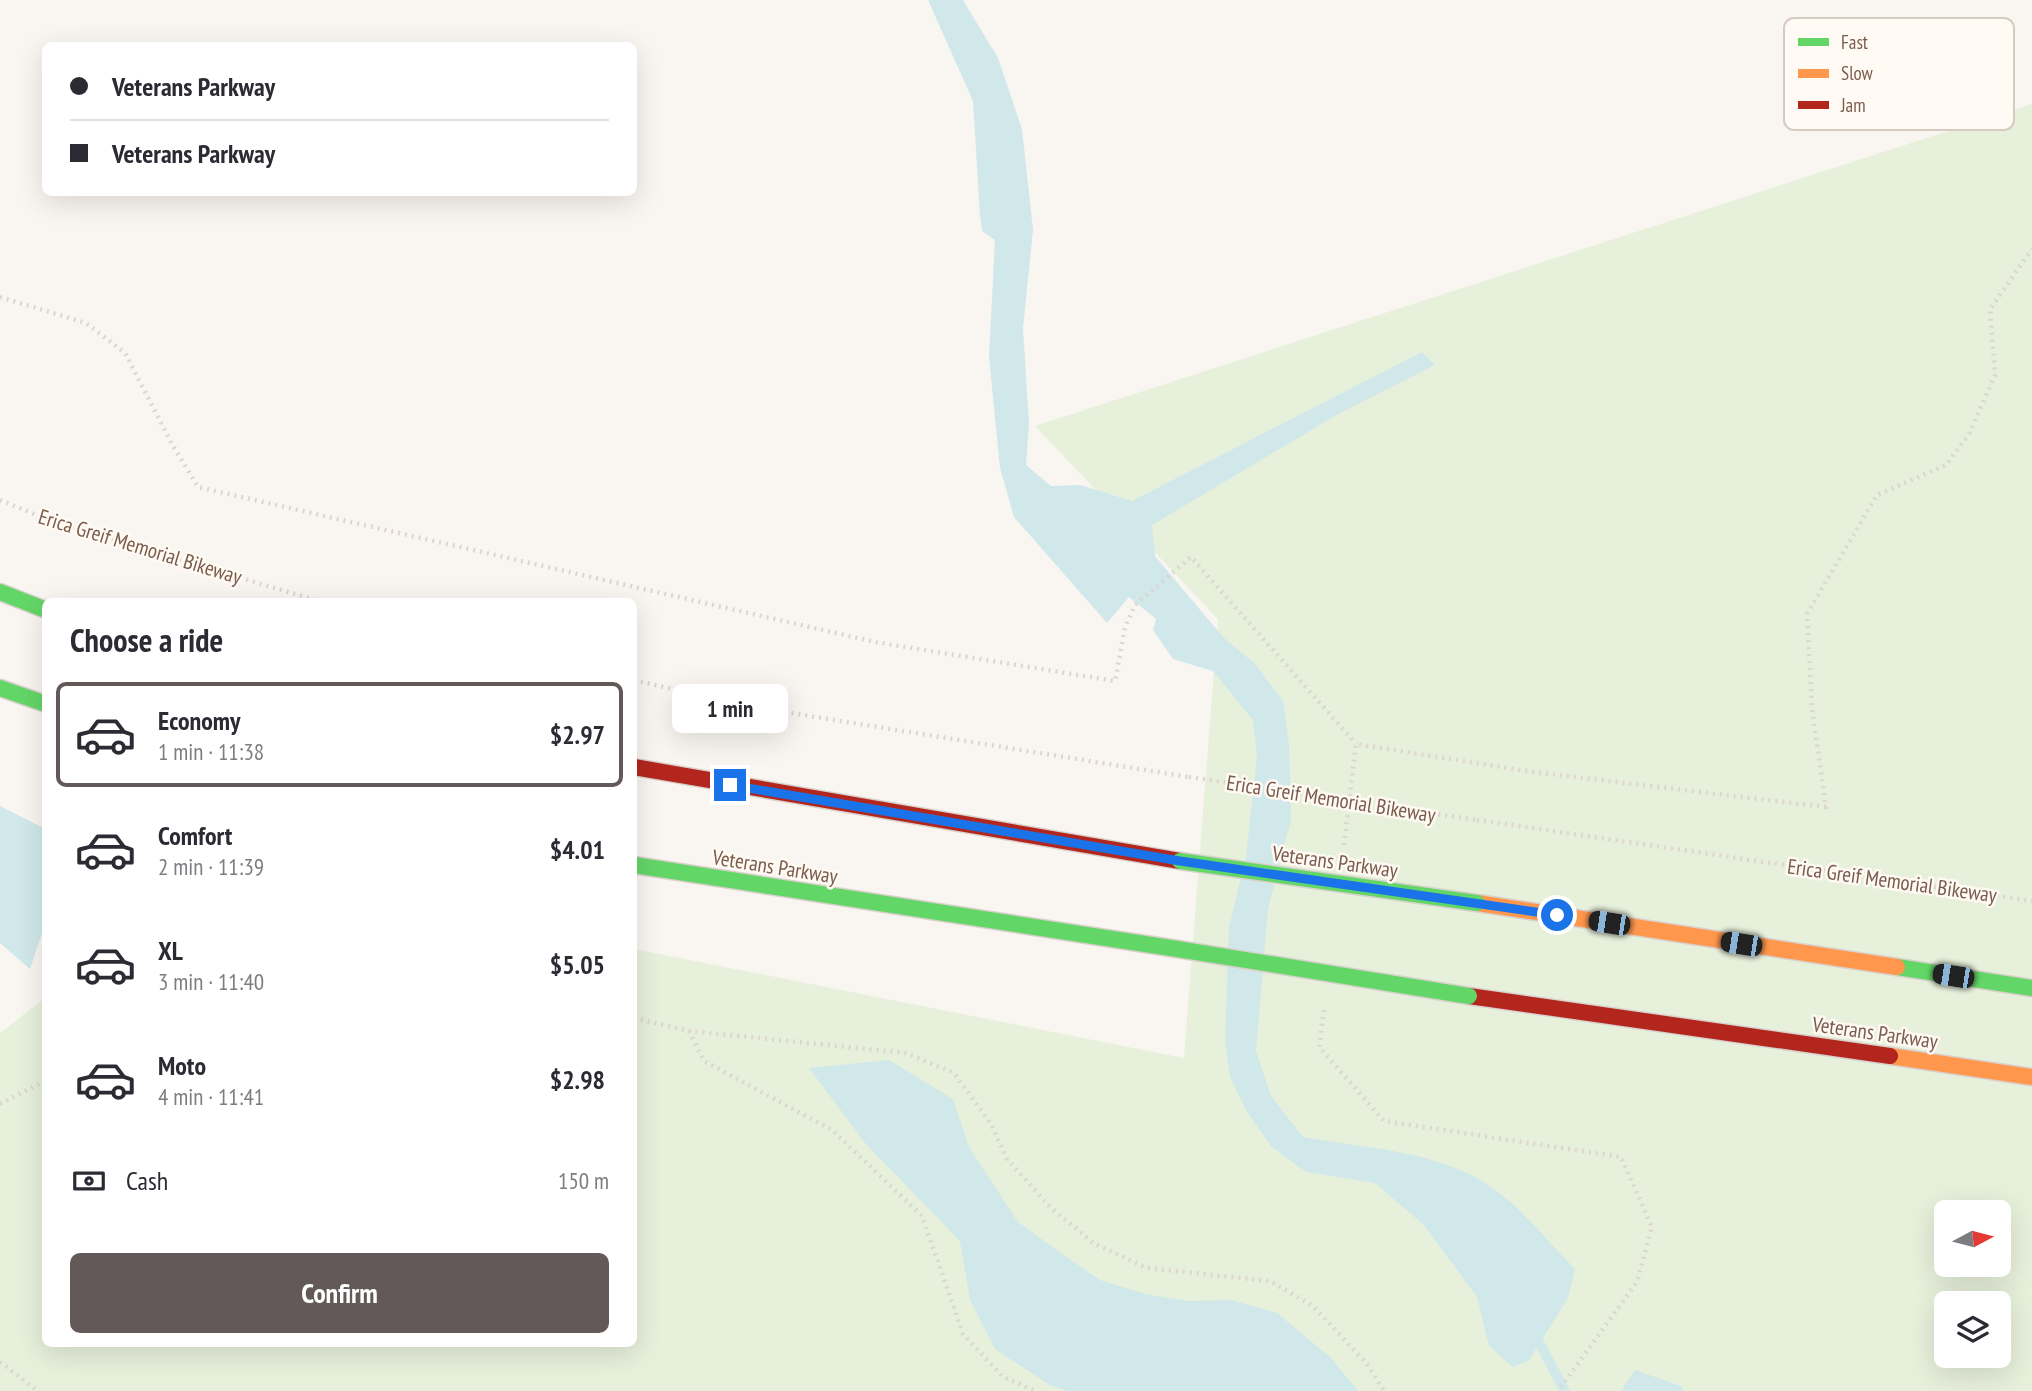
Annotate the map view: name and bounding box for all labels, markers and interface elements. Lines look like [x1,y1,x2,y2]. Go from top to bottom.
legend [1784,18,2014,130]
text: Fast [1841,30,1869,54]
text: Slow [1841,61,1874,85]
text: Veterans Parkway [112,70,275,103]
text: Jam [1840,93,1866,117]
text: Veterans Parkway [112,137,275,170]
street label: Erica Greif Memorial Bikeway [35,503,245,590]
text: Choose a ride [70,619,223,661]
callout: 1 min [672,684,788,732]
text: 1 min [707,694,753,723]
icon: car [74,703,137,766]
text: Economy [158,704,240,737]
text: $2.97 [550,718,605,751]
text: 1 min · 11:38 [158,737,264,766]
route end [714,769,746,801]
street label: Erica Greif Memorial Bikeway [1225,769,1438,828]
icon: car [74,818,137,881]
text: Comfort [158,819,232,852]
text: $4.01 [550,833,605,866]
street label: Veterans Parkway [1270,839,1400,884]
street label: Veterans Parkway [710,843,840,890]
text: 2 min · 11:39 [158,852,264,881]
street label: Erica Greif Memorial Bikeway [1786,852,1999,909]
route start [1541,899,1573,931]
car [1587,909,1632,937]
car [1719,930,1764,958]
icon: car [74,933,137,996]
text: XL [158,934,183,967]
text: $5.05 [550,948,605,981]
car [1931,962,1976,990]
text: 3 min · 11:40 [158,967,264,996]
street label: Veterans Parkway [1810,1010,1940,1055]
icon: car [74,1048,137,1111]
text: Moto [158,1049,206,1082]
text: $2.98 [550,1063,605,1096]
text: 4 min · 11:41 [158,1082,264,1111]
icon: cash [70,1162,108,1200]
text: Cash [126,1164,168,1197]
text: 150 m [558,1166,609,1195]
north arrow [1934,1200,2011,1278]
map controls [1934,1200,2011,1368]
button: Confirm [70,1253,609,1333]
button: layers [1934,1291,2011,1368]

